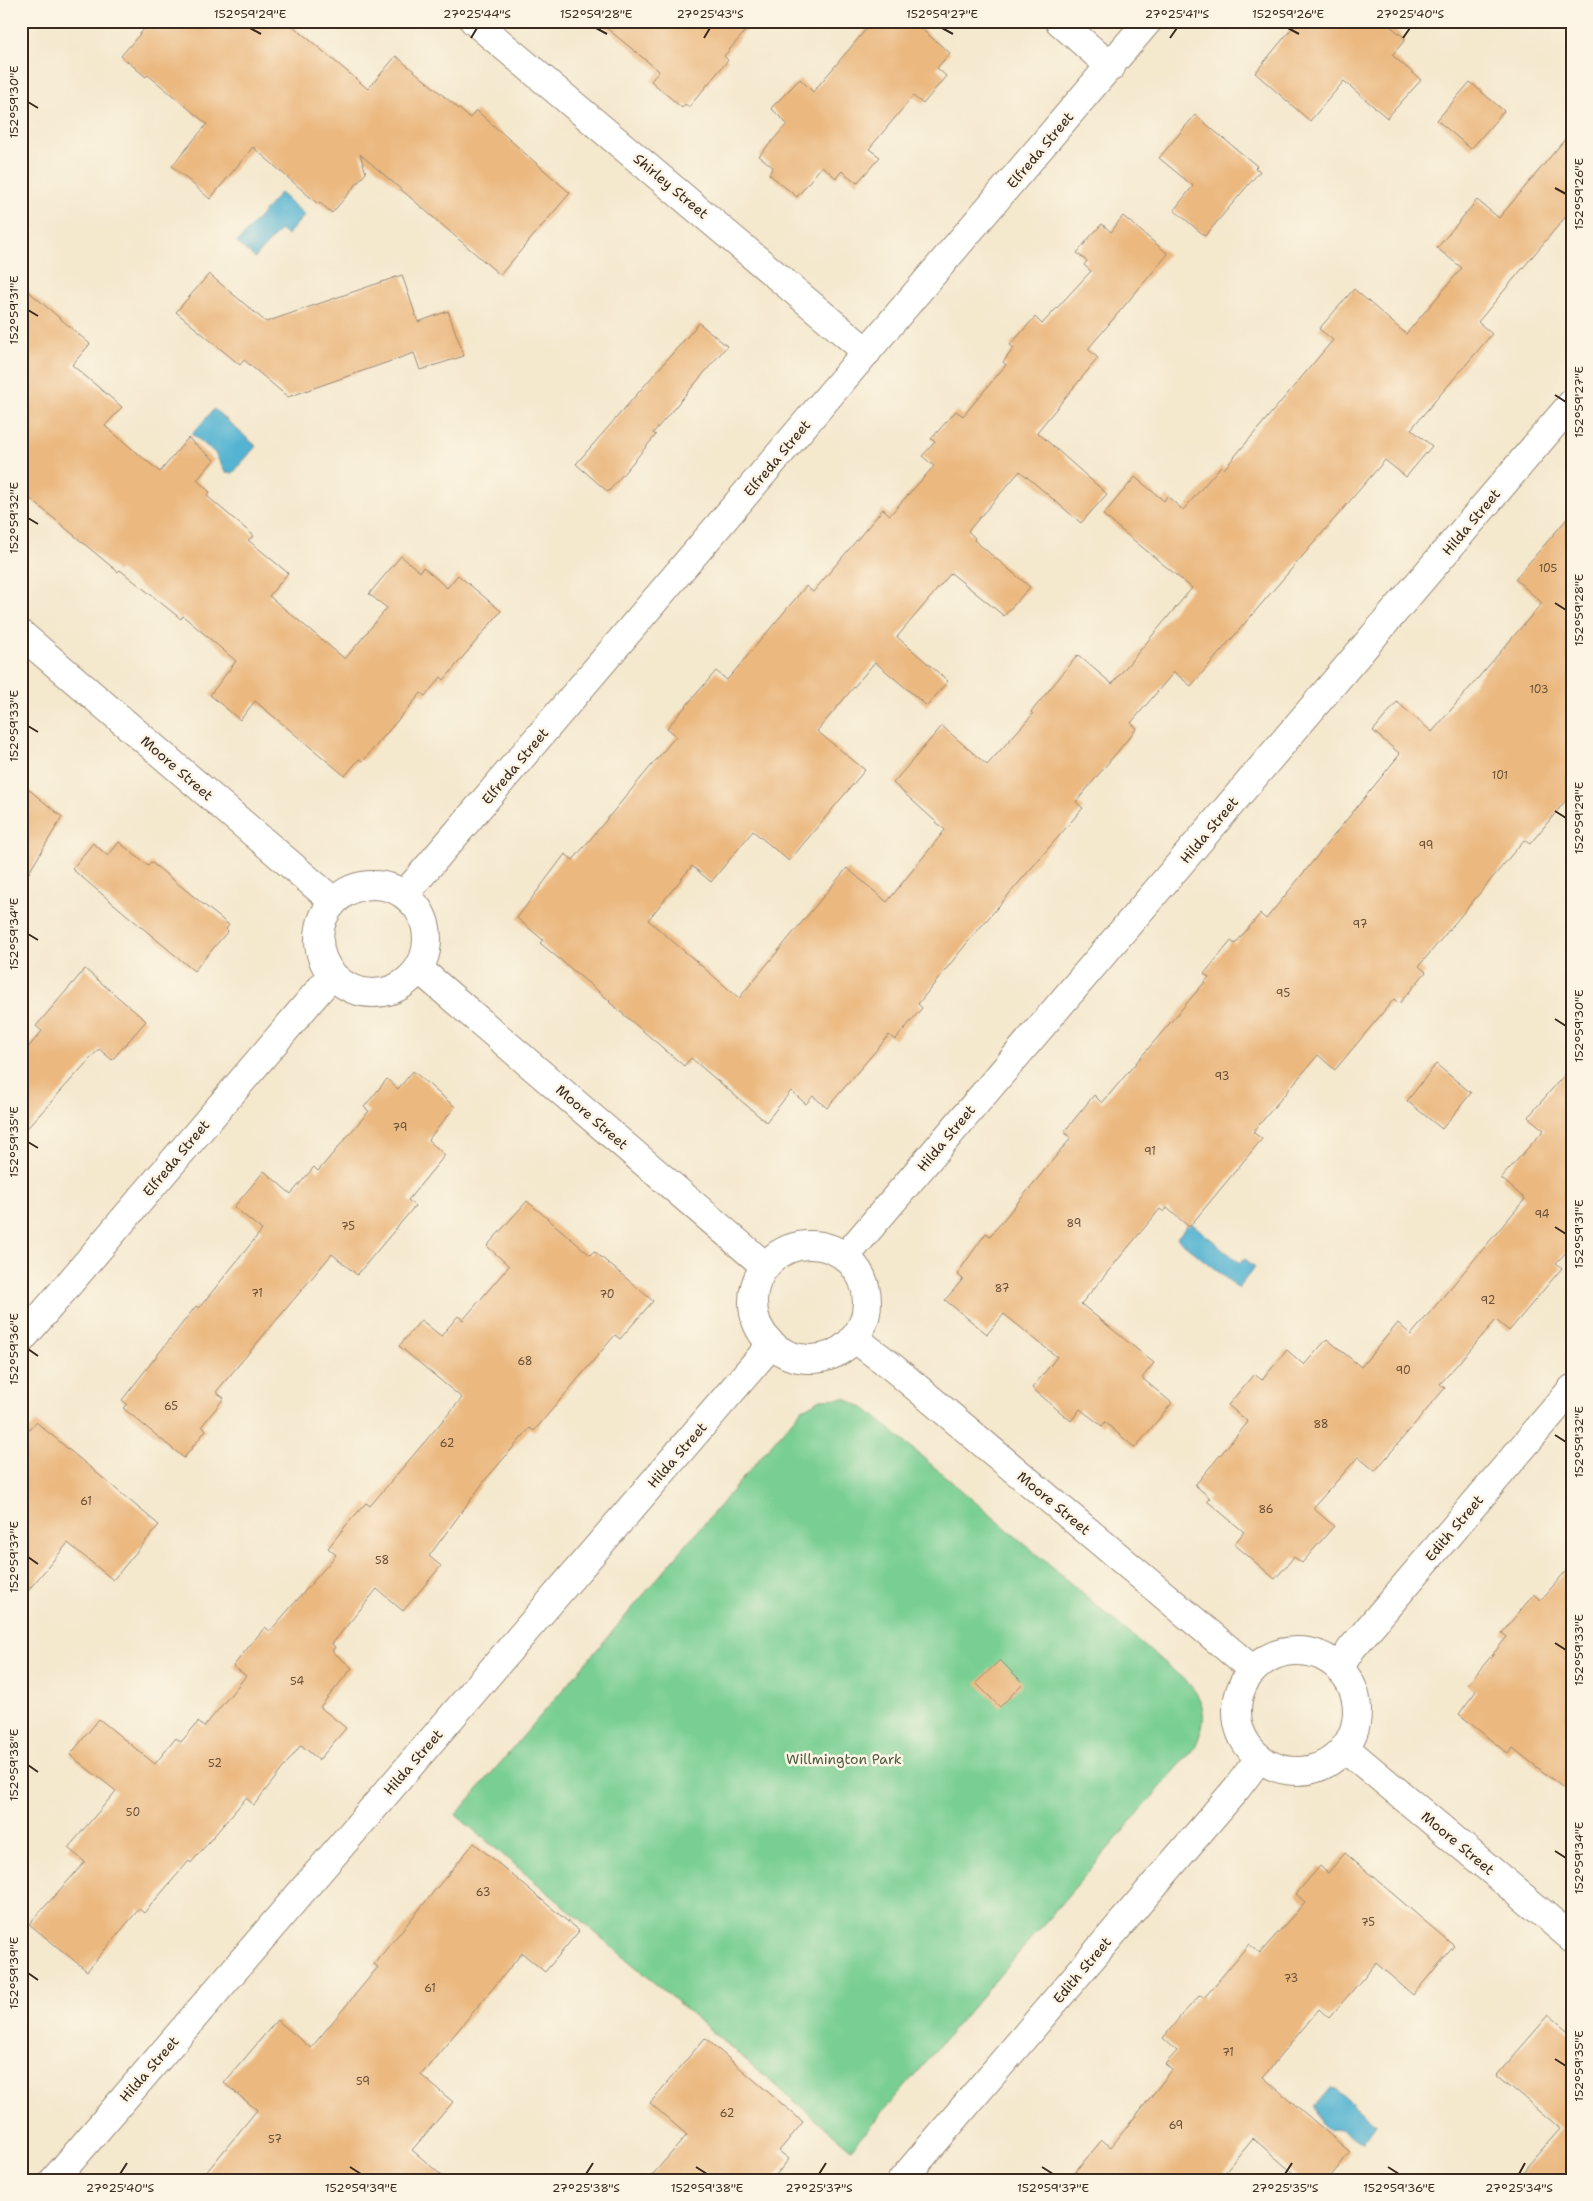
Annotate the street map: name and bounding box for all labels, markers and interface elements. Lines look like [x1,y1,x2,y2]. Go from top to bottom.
text: 152°59'29"E [214,6,286,22]
text: 27°25'44"S [443,6,511,22]
text: 152°59'28"E [560,6,632,22]
text: 27°25'43"S [676,6,744,22]
text: 152°59'27"E [906,6,978,22]
text: 27°25'41"S [1145,6,1210,22]
text: 152°59'26"E [1252,6,1324,22]
text: 27°25'40"S [1376,6,1444,22]
text: 152°59'30"E [6,65,22,139]
street label: Elfreda Street [1003,108,1077,192]
street label: Shirley Street [630,149,712,223]
text: 152°59'26"E [1571,158,1587,230]
text: 152°59'31"E [6,275,22,345]
text: 152°59'27"E [1571,366,1587,438]
street label: Elfreda Street [740,416,814,500]
text: 152°59'32"E [6,482,22,554]
street label: Hilda Street [1438,485,1504,559]
house number: 105 [1539,561,1558,576]
text: 152°59'28"E [1571,574,1587,646]
house number: 103 [1529,682,1549,697]
text: 152°59'33"E [6,690,22,762]
street label: Elfreda Street [478,724,552,808]
street label: Moore Street [137,732,217,804]
house number: 101 [1492,768,1508,783]
text: 152°59'29"E [1571,782,1587,854]
street label: Hilda Street [1176,793,1242,867]
house number: 99 [1419,838,1433,853]
text: 152°59'34"E [6,898,22,970]
house number: 97 [1353,917,1368,932]
house number: 95 [1276,986,1290,1001]
text: 152°59'30"E [1571,989,1587,1063]
house number: 93 [1215,1069,1229,1084]
street label: Moore Street [552,1081,632,1153]
street label: Hilda Street [913,1101,979,1175]
text: 152°59'35"E [6,1106,22,1178]
street label: Elfreda Street [139,1116,213,1200]
house number: 79 [393,1120,408,1135]
house number: 91 [1144,1144,1156,1159]
text: 152°59'31"E [1571,1199,1587,1269]
house number: 94 [1535,1207,1550,1222]
house number: 89 [1067,1216,1081,1231]
house number: 75 [341,1219,355,1234]
house number: 87 [995,1281,1010,1296]
house number: 71 [251,1286,263,1301]
house number: 70 [599,1287,615,1302]
house number: 92 [1481,1293,1495,1308]
text: 152°59'36"E [6,1313,22,1385]
house number: 68 [518,1354,532,1369]
house number: 90 [1395,1363,1411,1378]
house number: 65 [164,1399,178,1414]
text: 152°59'32"E [1571,1406,1587,1478]
house number: 88 [1313,1417,1329,1432]
street label: Hilda Street [643,1418,711,1492]
house number: 62 [440,1436,454,1451]
street label: Moore Street [1014,1467,1094,1539]
street label: Edith Street [1421,1491,1487,1565]
house number: 61 [80,1494,92,1509]
house number: 86 [1258,1502,1274,1517]
text: 152°59'37"E [6,1521,22,1593]
house number: 58 [375,1553,389,1568]
text: 152°59'33"E [1571,1614,1587,1686]
house number: 54 [290,1674,304,1689]
street label: Hilda Street [379,1725,447,1799]
text: 152°59'38"E [6,1729,22,1801]
park label: Willmington Park [786,1750,902,1768]
house number: 52 [208,1756,222,1771]
house number: 50 [126,1805,140,1820]
street label: Moore Street [1418,1807,1498,1879]
text: 152°59'34"E [1571,1822,1587,1894]
house number: 63 [476,1885,490,1900]
house number: 75 [1361,1915,1375,1930]
street label: Edith Street [1049,1933,1115,2007]
text: 152°59'39"E [6,1937,22,2009]
house number: 73 [1284,1971,1298,1986]
house number: 61 [424,1981,436,1996]
text: 152°59'35"E [1571,2030,1587,2102]
street label: Hilda Street [115,2032,183,2106]
house number: 71 [1222,2045,1234,2060]
house number: 59 [356,2074,370,2089]
house number: 62 [720,2106,734,2121]
house number: 69 [1169,2118,1183,2133]
house number: 57 [268,2132,282,2147]
text: 27°25'40"S [86,2180,154,2196]
text: 152°59'39"E [325,2180,397,2196]
text: 27°25'38"S [552,2180,620,2196]
text: 152°59'38"E [671,2180,743,2196]
text: 27°25'37"S [785,2180,853,2196]
text: 152°59'37"E [1017,2180,1089,2196]
text: 27°25'35"S [1251,2180,1319,2196]
text: 152°59'36"E [1363,2180,1435,2196]
text: 27°25'34"S [1485,2180,1553,2196]

